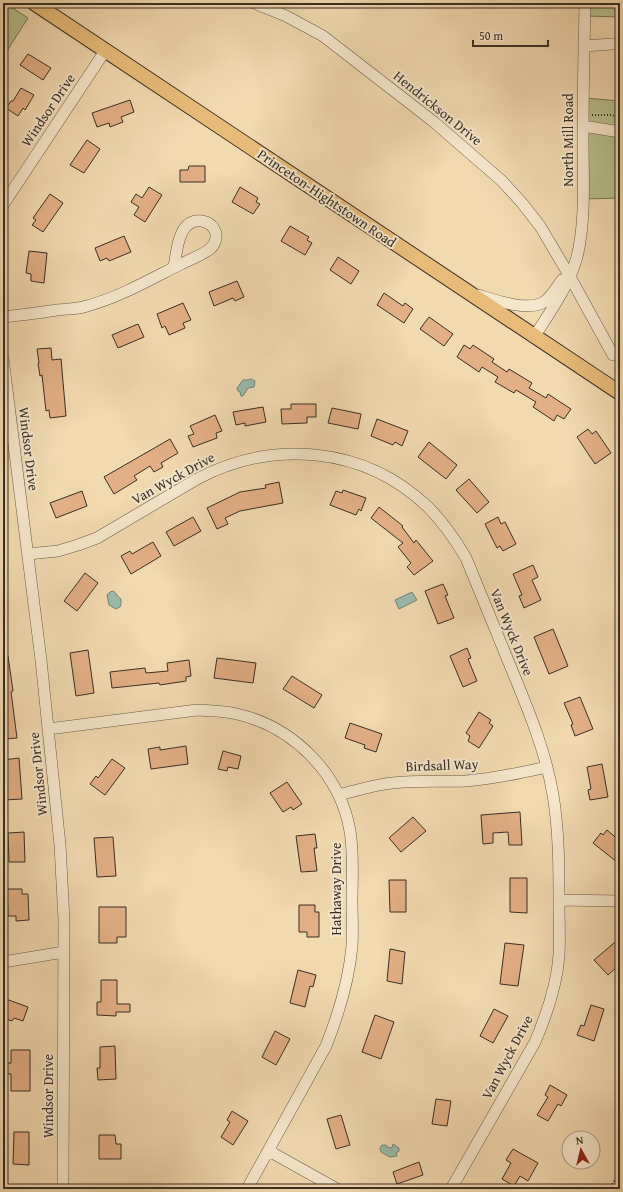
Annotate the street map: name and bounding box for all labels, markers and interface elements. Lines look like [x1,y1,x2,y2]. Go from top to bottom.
scale bar [473,22,548,48]
text: 50 m [479,27,503,44]
street label: Hendrickson Drive [389,66,487,150]
street label: Windsor Drive [16,69,80,150]
street label: North Mill Road [558,93,578,187]
street label: Princeton-Hightstown Road [254,144,401,252]
street label: Windsor Drive [14,406,44,492]
street label: Van Wyck Drive [128,447,219,509]
street label: Van Wyck Drive [485,585,539,679]
street label: Windsor Drive [24,731,52,817]
street label: Birdsall Way [405,754,479,776]
street label: Hathaway Drive [326,842,346,935]
street label: Van Wyck Drive [476,1011,538,1102]
street label: Windsor Drive [38,1054,58,1138]
north arrow [561,1130,601,1170]
text: N [575,1132,585,1149]

